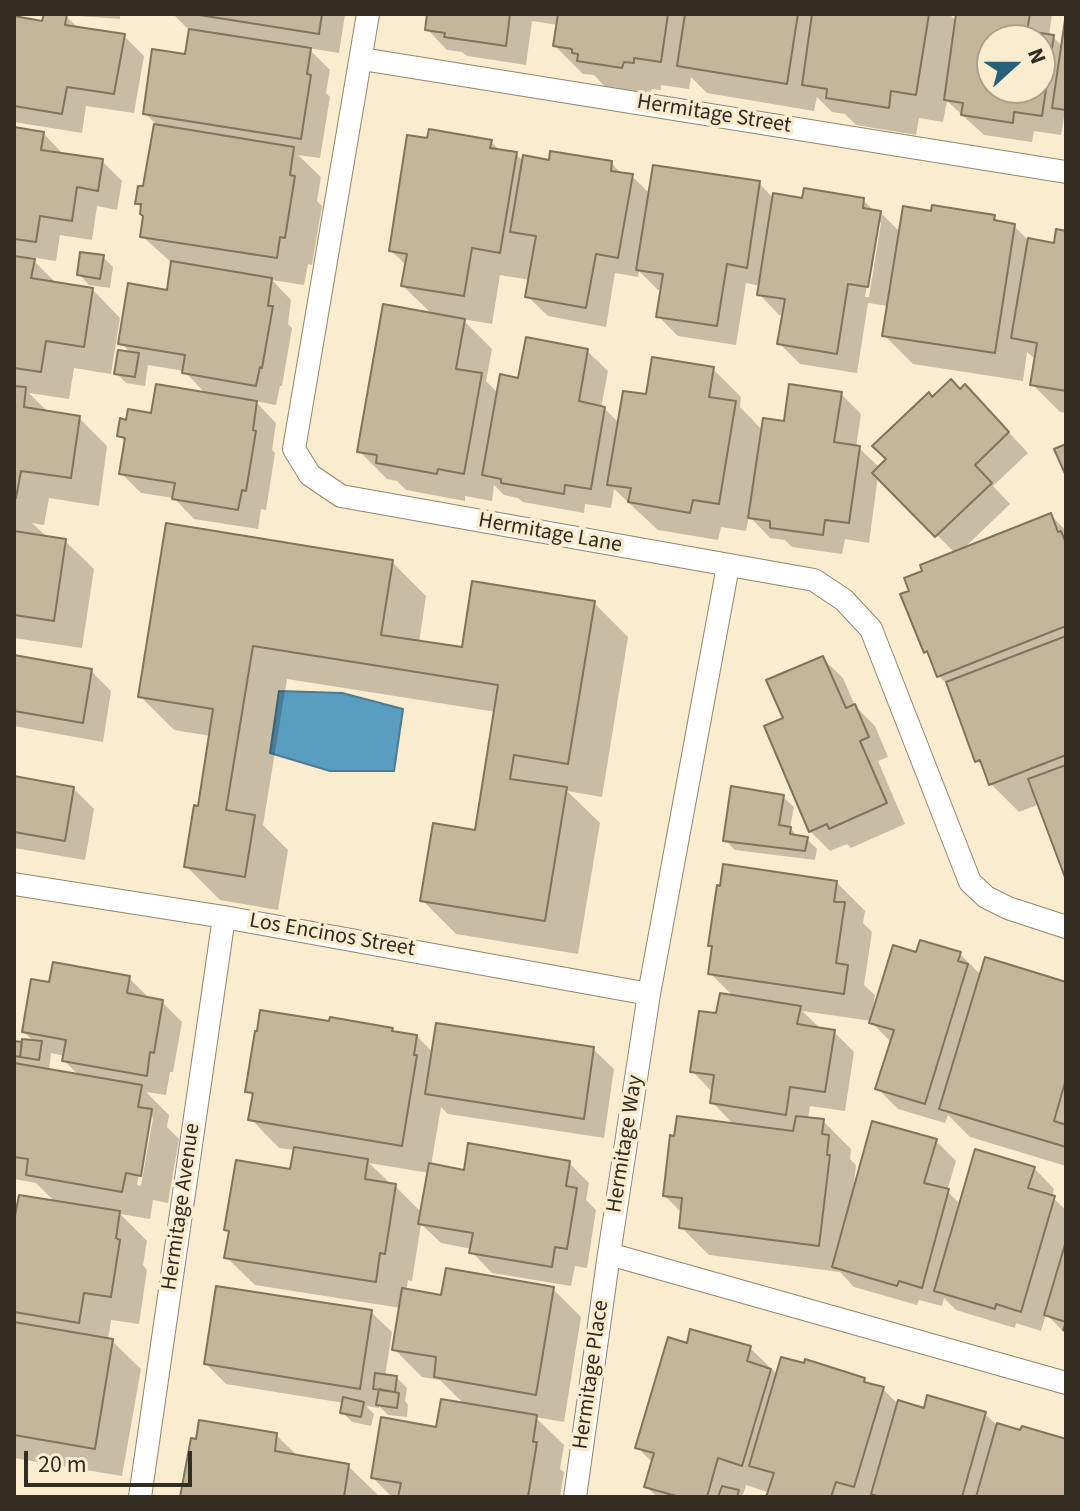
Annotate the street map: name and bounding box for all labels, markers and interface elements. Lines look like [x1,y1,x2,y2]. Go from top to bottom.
north arrow [976,24,1056,104]
text: N [1019,44,1054,69]
street label: Hermitage Street [635,90,793,140]
street label: Hermitage Lane [476,508,624,560]
street label: Los Encinos Street [247,908,417,964]
street label: Hermitage Way [602,1073,650,1215]
street label: Hermitage Avenue [157,1122,207,1292]
street label: Hermitage Place [568,1299,616,1451]
scale bar [28,1435,196,1485]
text: 20 m [38,1447,87,1482]

